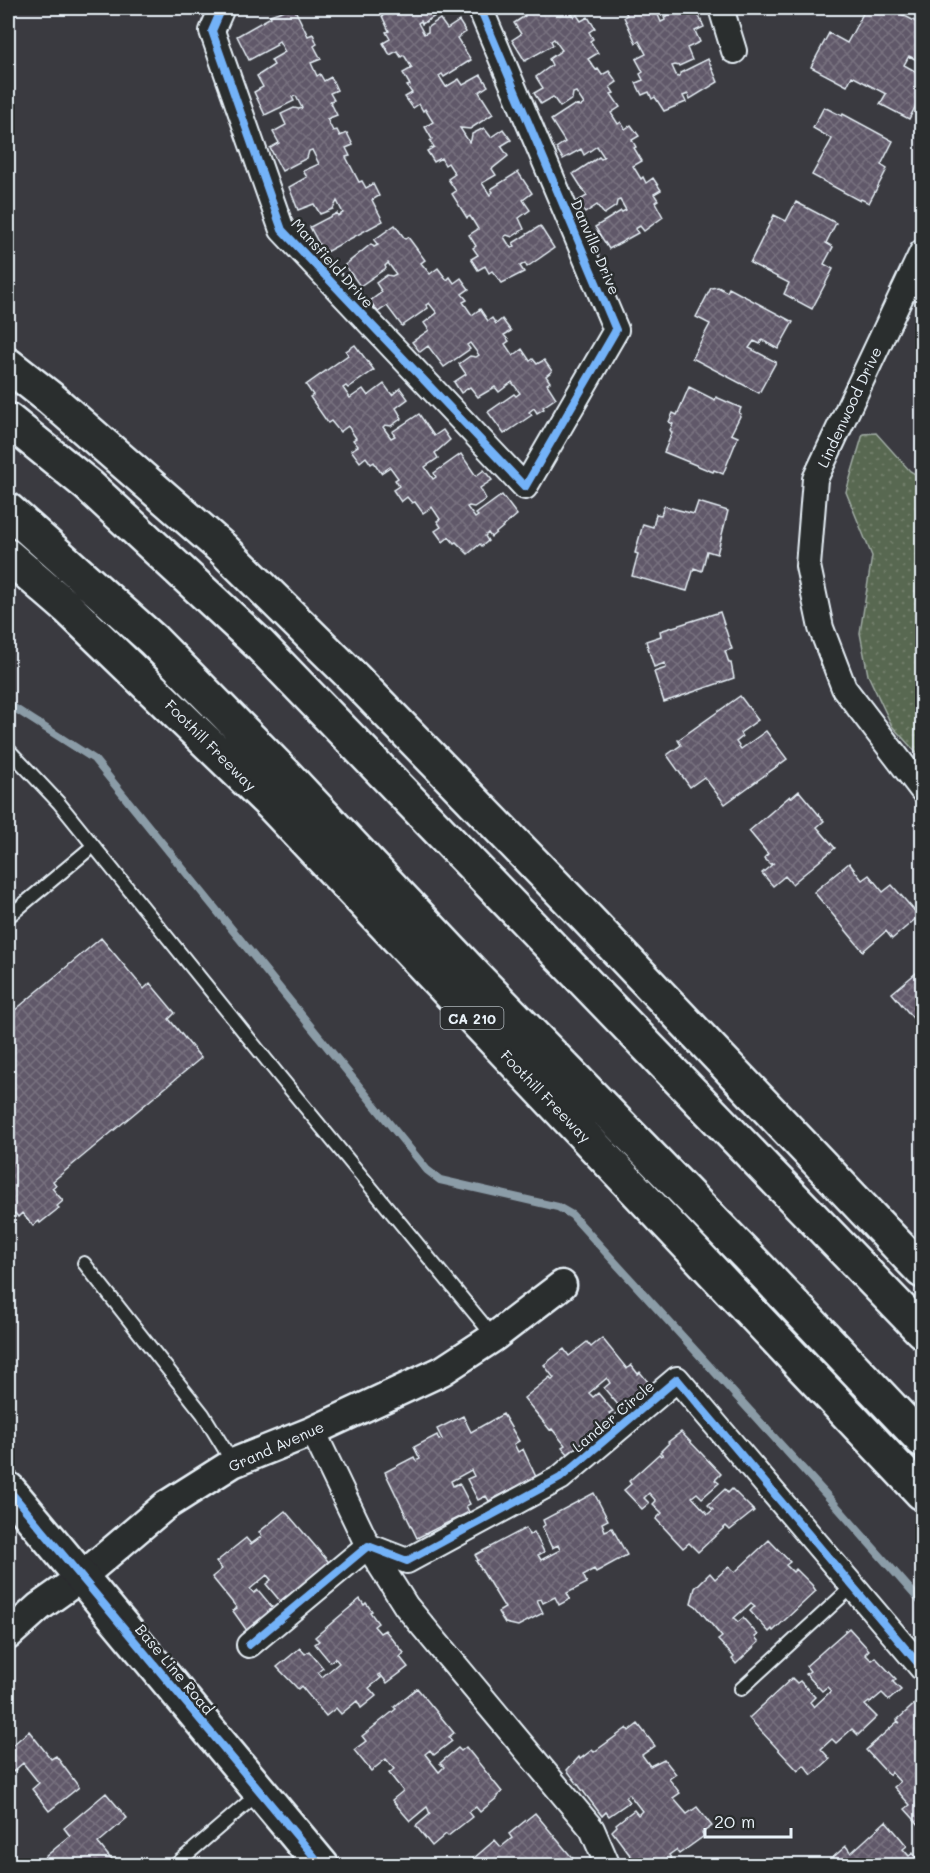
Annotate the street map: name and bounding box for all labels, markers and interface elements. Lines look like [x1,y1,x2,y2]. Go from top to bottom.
street label: Danville Drive [567,196,625,298]
street label: Mansfield Drive [287,214,379,312]
street label: Lindenwood Drive [812,343,886,471]
street label: Foothill Freeway [161,695,261,795]
road number: CA 210 [440,1007,504,1029]
street label: Foothill Freeway [497,1045,595,1147]
street label: Lander Circle [568,1376,658,1456]
street label: Grand Avenue [225,1416,327,1476]
street label: Base Line Road [131,1620,219,1718]
scale bar [705,1801,790,1839]
text: 20 m [714,1809,755,1833]

